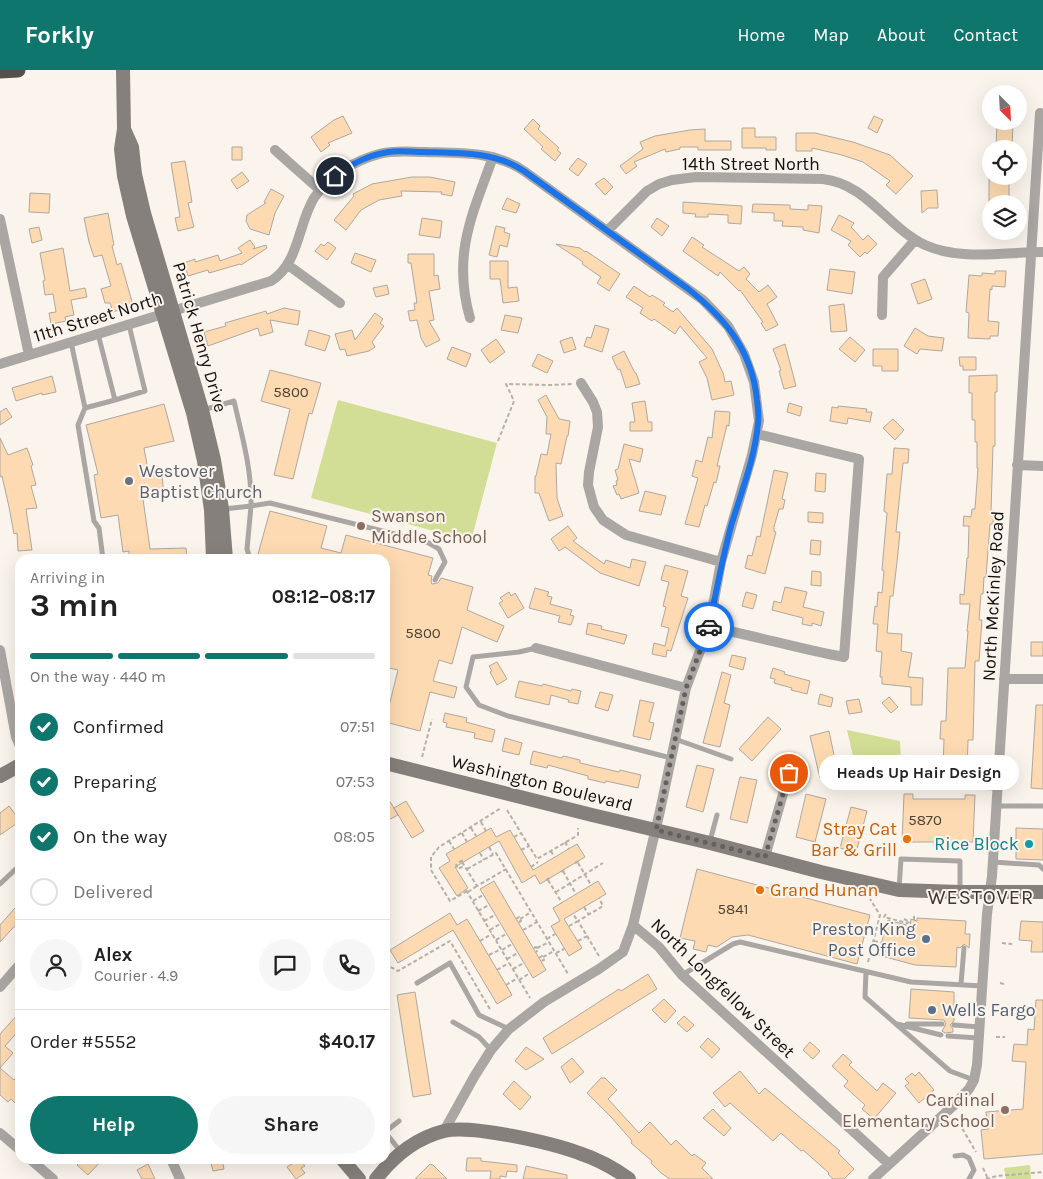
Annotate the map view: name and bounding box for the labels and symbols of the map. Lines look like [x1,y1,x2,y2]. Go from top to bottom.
north arrow [982,85,1028,130]
street label: 14th Street North [682,153,820,175]
pin [314,155,356,197]
street label: Patrick Henry Drive [168,259,232,415]
street label: 11th Street North [31,287,165,347]
house number: 5800 [273,383,309,401]
place label: Westover Baptist Church [139,460,263,503]
marker: Westover Baptist Church [123,475,135,487]
place label: Swanson Middle School [371,505,487,548]
street label: North McKinley Road [978,510,1008,682]
marker: Swanson Middle School [355,520,367,532]
courier [684,602,734,652]
house number: 5800 [405,624,441,642]
street label: Washington Boulevard [449,750,635,816]
pin [768,752,810,794]
callout: Heads Up Hair Design [819,756,1019,790]
house number: 5870 [908,811,942,829]
place label: Stray Cat Bar & Grill [811,818,897,861]
marker: Stray Cat Bar & Grill [901,833,913,845]
place label: Rice Block [934,833,1019,855]
marker: Rice Block [1023,838,1035,850]
place label: Grand Hunan [770,879,878,901]
marker: Grand Hunan [754,884,766,896]
district label: WESTOVER [928,886,1034,909]
house number: 5841 [717,900,749,918]
street label: North Longfellow Street [646,913,800,1063]
place label: Preston King Post Office [812,918,916,961]
marker: Preston King Post Office [920,933,932,945]
place label: Wells Fargo [942,999,1036,1021]
marker: Wells Fargo [926,1004,938,1016]
place label: Cardinal Elementary School [842,1089,995,1132]
marker: Cardinal Elementary School [999,1104,1011,1116]

